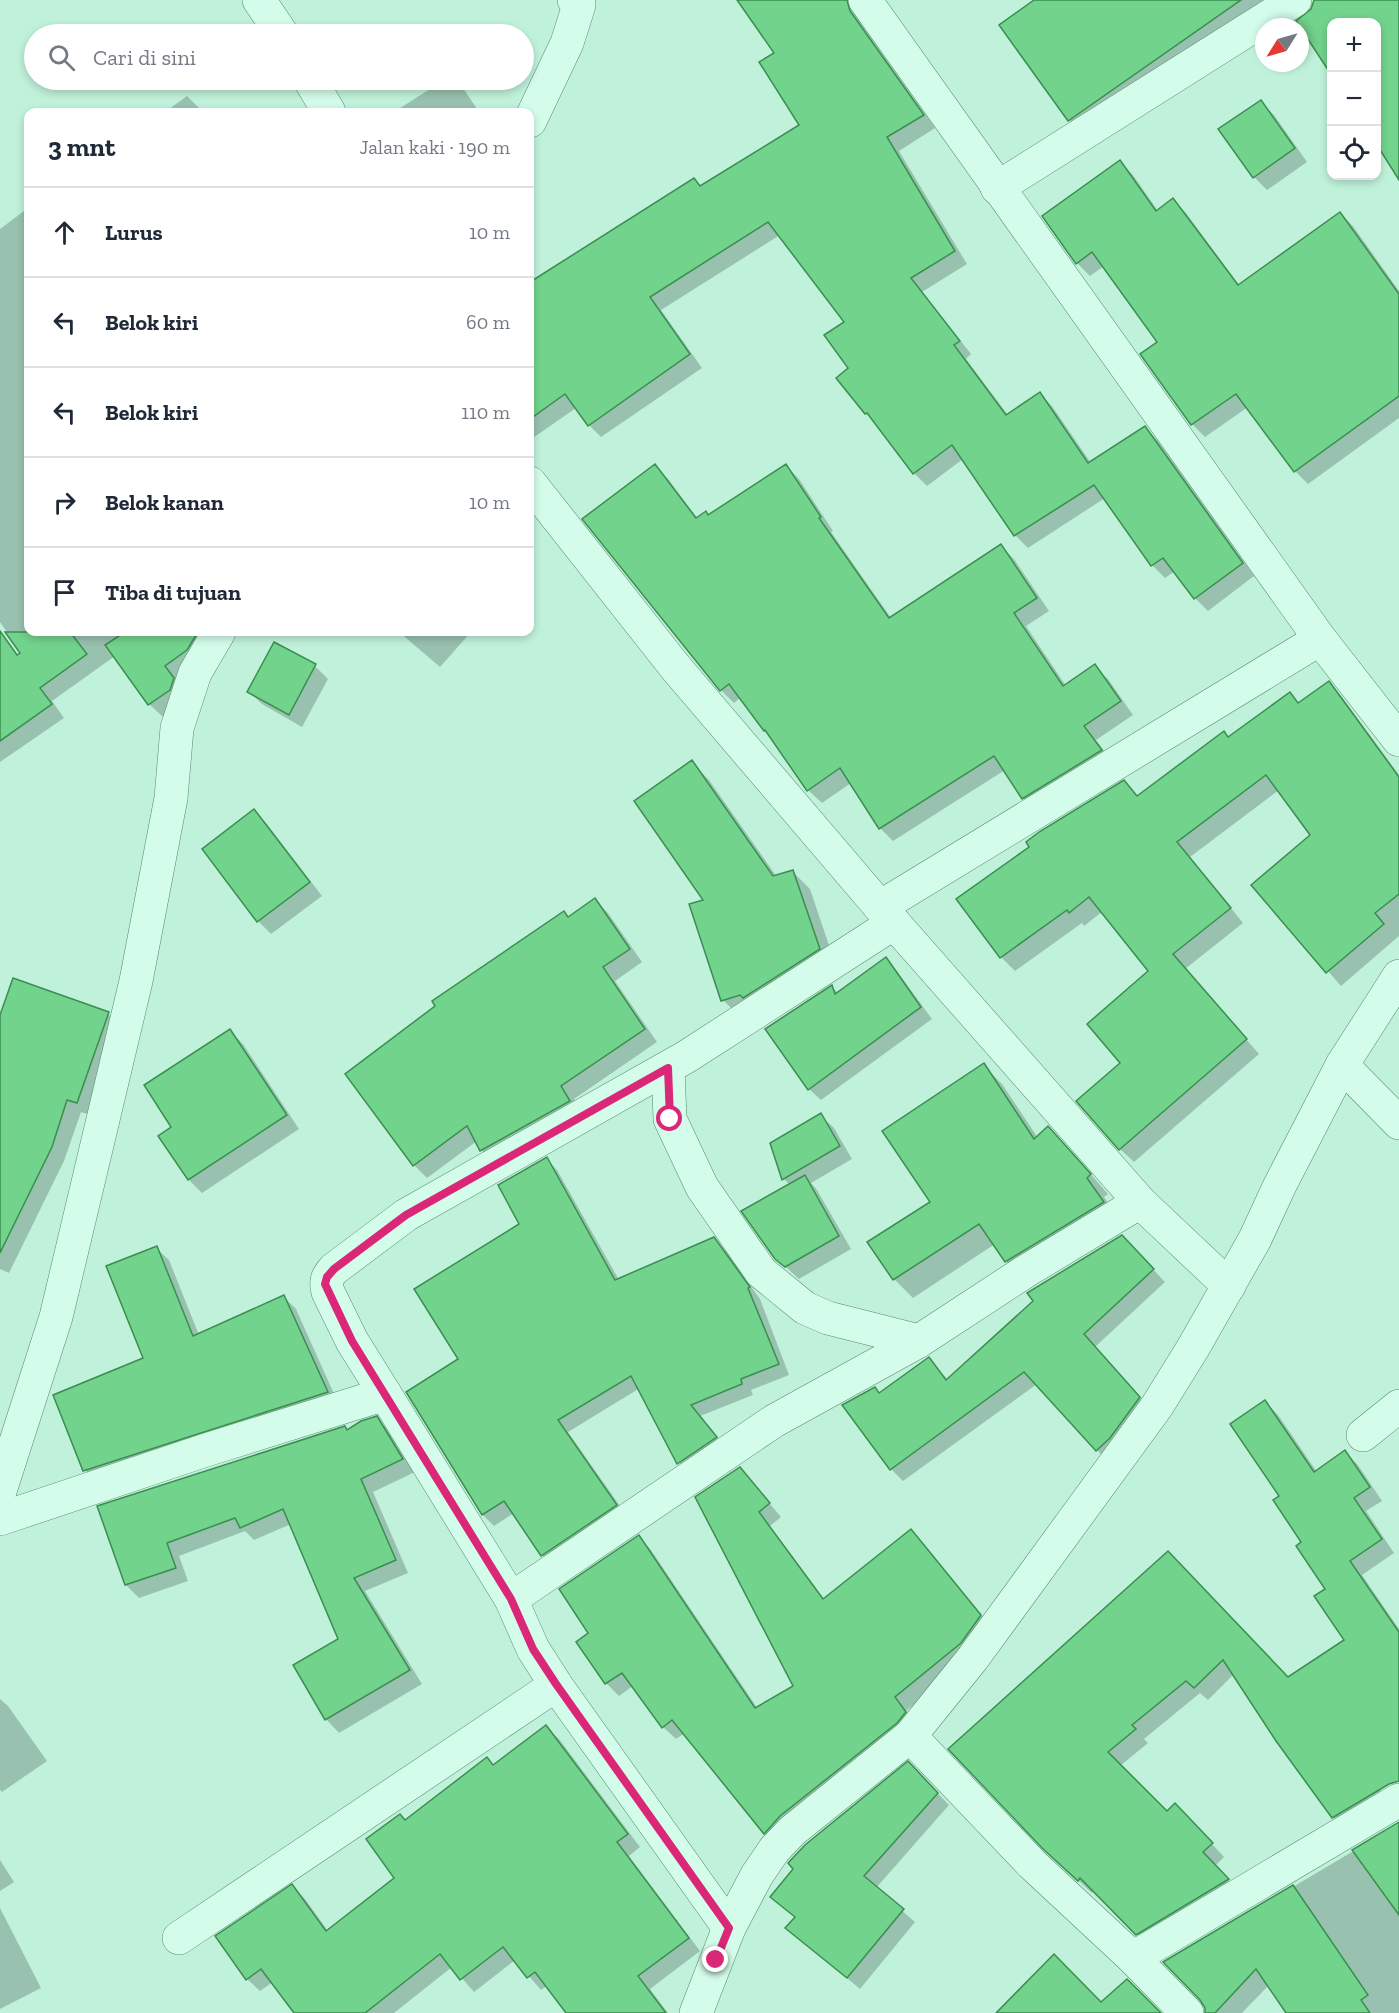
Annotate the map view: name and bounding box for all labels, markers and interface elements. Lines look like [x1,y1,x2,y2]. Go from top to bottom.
north arrow [1255,18,1309,72]
map controls [1327,18,1381,180]
button: + [1327,18,1381,72]
search box [24,24,534,90]
icon: search [45,41,78,74]
text: Cari di sini [93,44,196,71]
button: − [1327,72,1381,126]
button: locate [1327,126,1381,180]
text: 3 mnt [48,131,115,163]
text: Jalan kaki · 190 m [360,135,510,159]
icon: ahead [48,216,81,249]
text: Lurus [105,219,163,246]
text: 10 m [469,220,510,244]
icon: left [48,306,81,339]
text: Belok kiri [105,309,198,336]
text: 60 m [466,310,510,334]
icon: left [48,396,81,429]
text: Belok kiri [105,399,198,426]
text: 110 m [461,400,510,424]
icon: right [48,486,81,519]
text: Belok kanan [105,489,224,516]
text: 10 m [469,490,510,514]
icon: arrive [48,576,81,609]
text: Tiba di tujuan [105,579,241,606]
route start [656,1105,682,1131]
route end [702,1946,728,1972]

